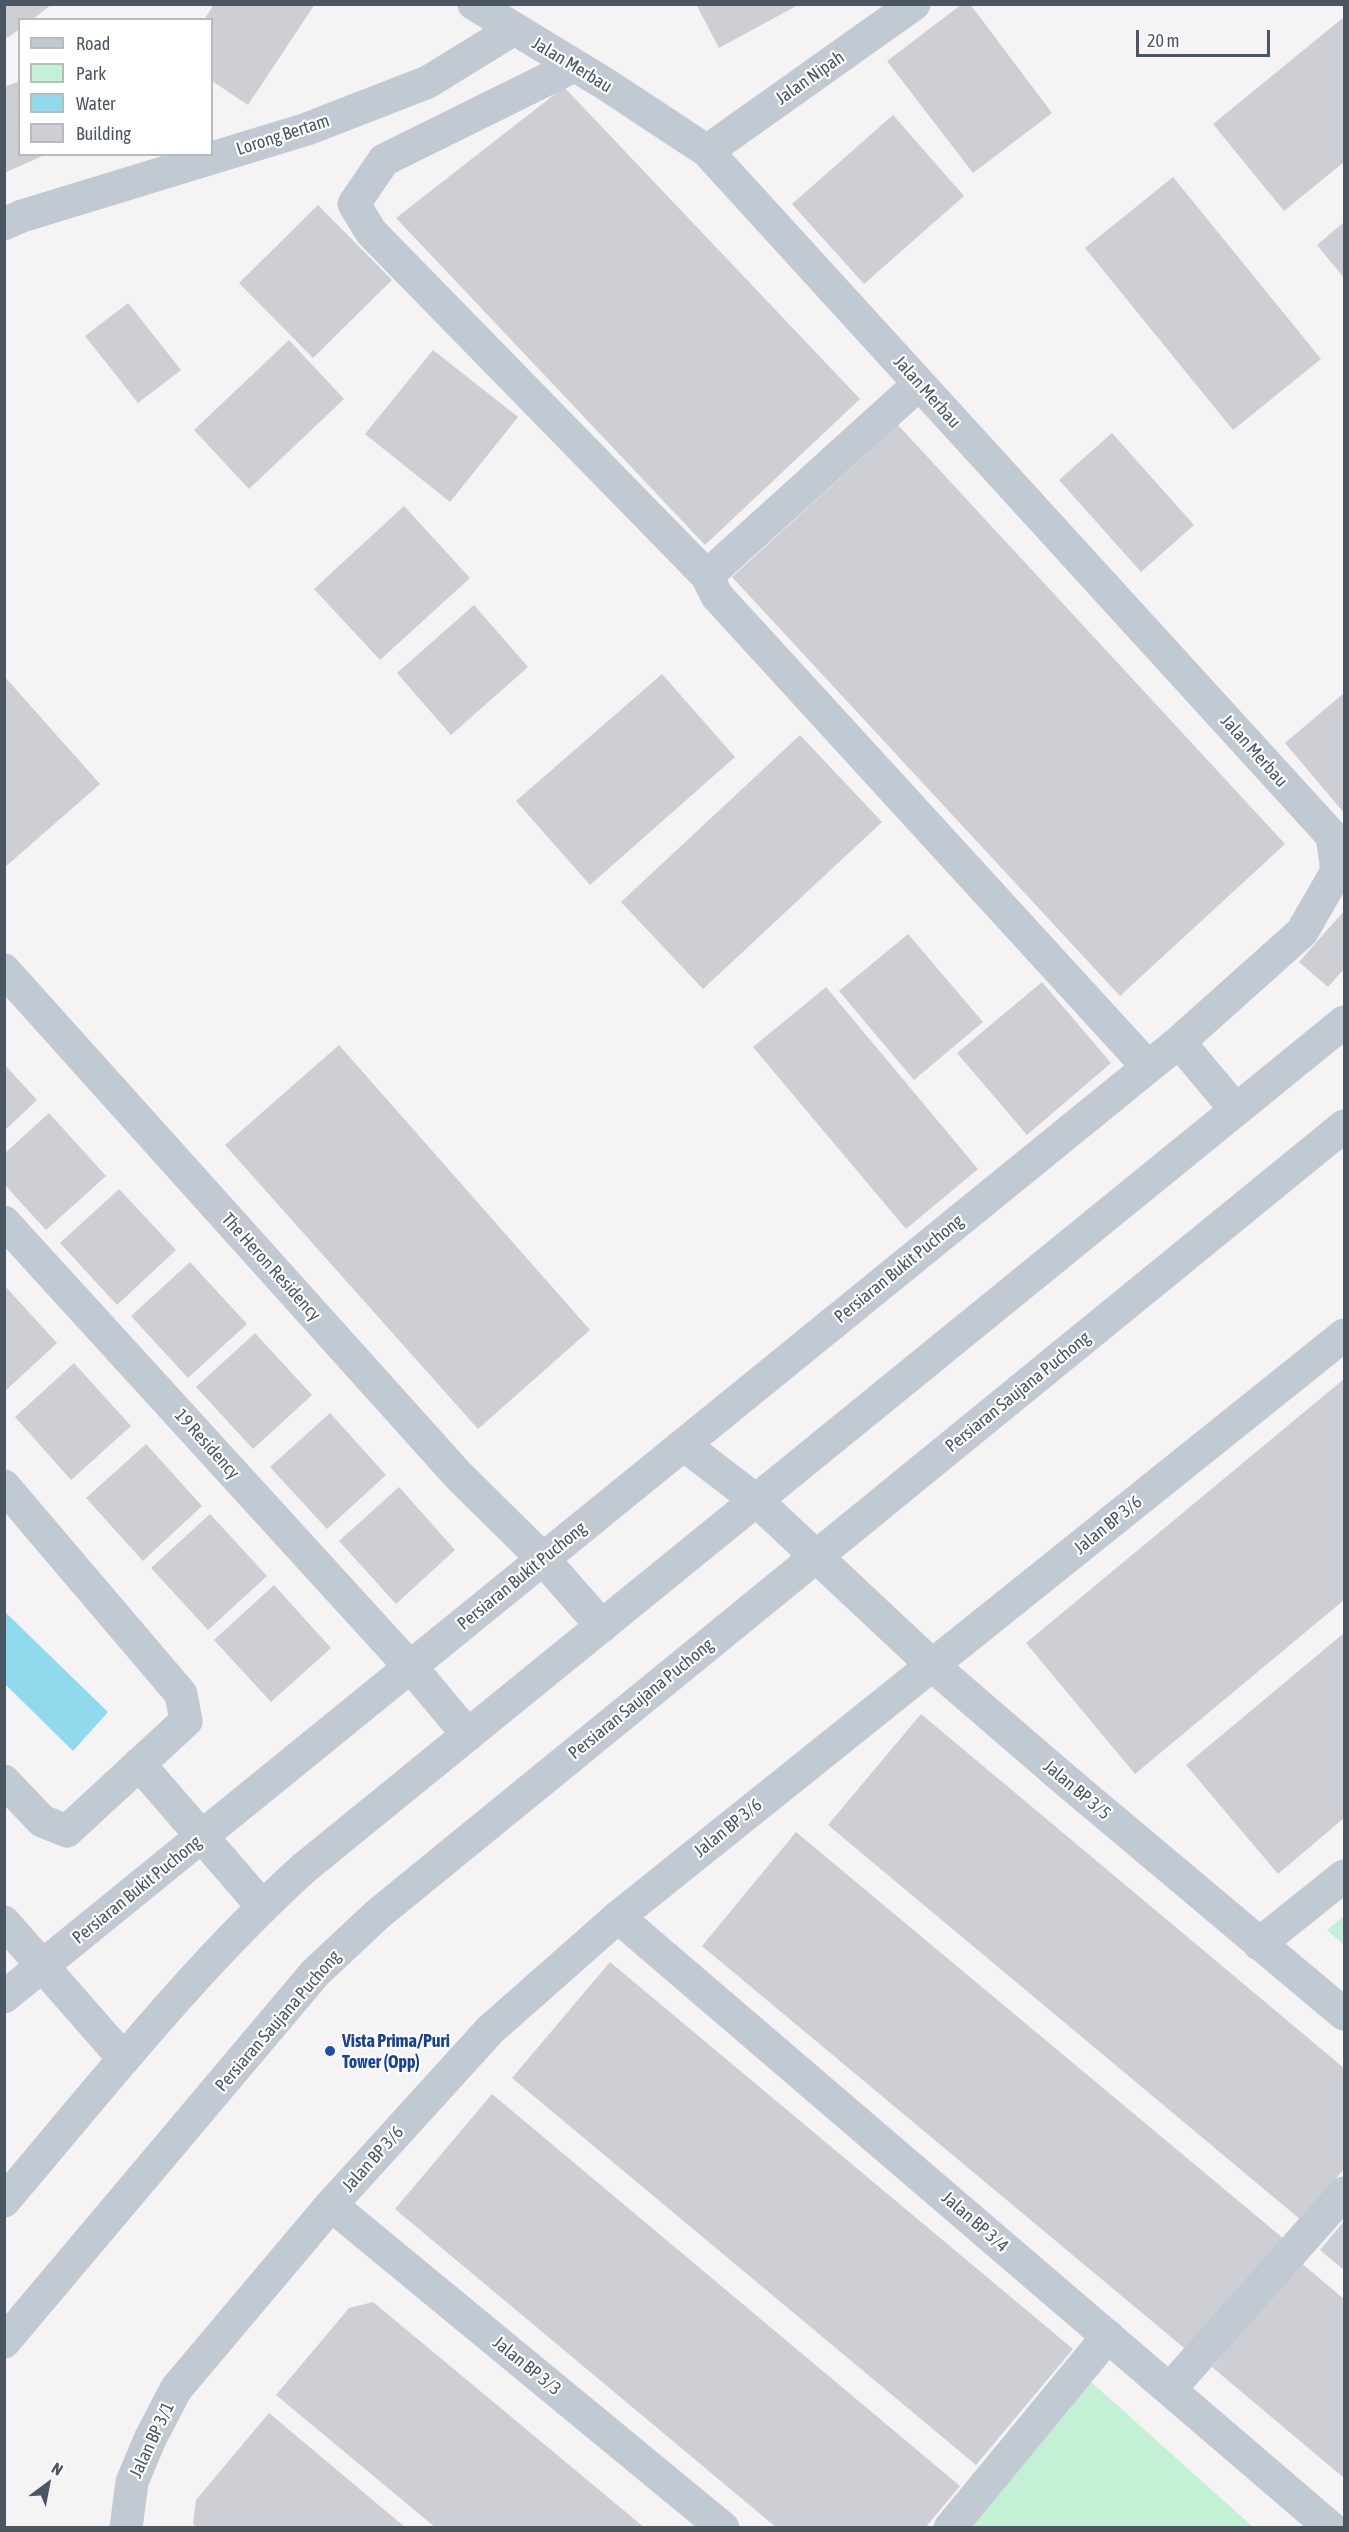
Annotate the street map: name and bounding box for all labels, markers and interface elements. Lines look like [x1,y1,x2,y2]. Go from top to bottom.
legend [18,18,213,156]
scale bar [1139,18,1272,56]
text: 20 m [1147,30,1179,51]
text: Road [76,33,110,54]
street label: Jalan Merbau [528,33,616,97]
street label: Jalan Nipah [772,47,848,109]
text: Park [76,63,106,84]
text: Water [76,93,115,114]
street label: Lorong Bertam [234,110,332,160]
text: Building [76,123,131,144]
street label: Jalan Merbau [889,351,965,433]
street label: Jalan Merbau [1216,710,1292,792]
street label: The Heron Residency [217,1209,325,1325]
street label: Persiaran Bukit Puchong [830,1210,968,1328]
street label: Persiaran Saujana Puchong [941,1327,1095,1457]
street label: 19 Residency [170,1405,244,1483]
street label: Jalan BP 3/6 [1070,1491,1146,1559]
street label: Persiaran Bukit Puchong [453,1517,591,1635]
street label: Persiaran Saujana Puchong [564,1634,718,1764]
street label: Jalan BP 3/5 [1039,1756,1115,1824]
street label: Jalan BP 3/6 [690,1794,766,1862]
street label: Persiaran Bukit Puchong [68,1831,206,1949]
street label: Persiaran Saujana Puchong [211,1946,345,2096]
place label: Vista Prima/Puri Tower (Opp) [342,2030,450,2072]
marker: Vista Prima/Puri Tower (Opp) [323,2044,337,2058]
street label: Jalan BP 3/6 [338,2122,408,2196]
street label: Jalan BP 3/4 [937,2187,1013,2257]
street label: Jalan BP 3/3 [489,2332,565,2400]
street label: Jalan BP 3/1 [125,2399,179,2481]
north arrow [18,2454,78,2514]
text: N [49,2459,66,2479]

